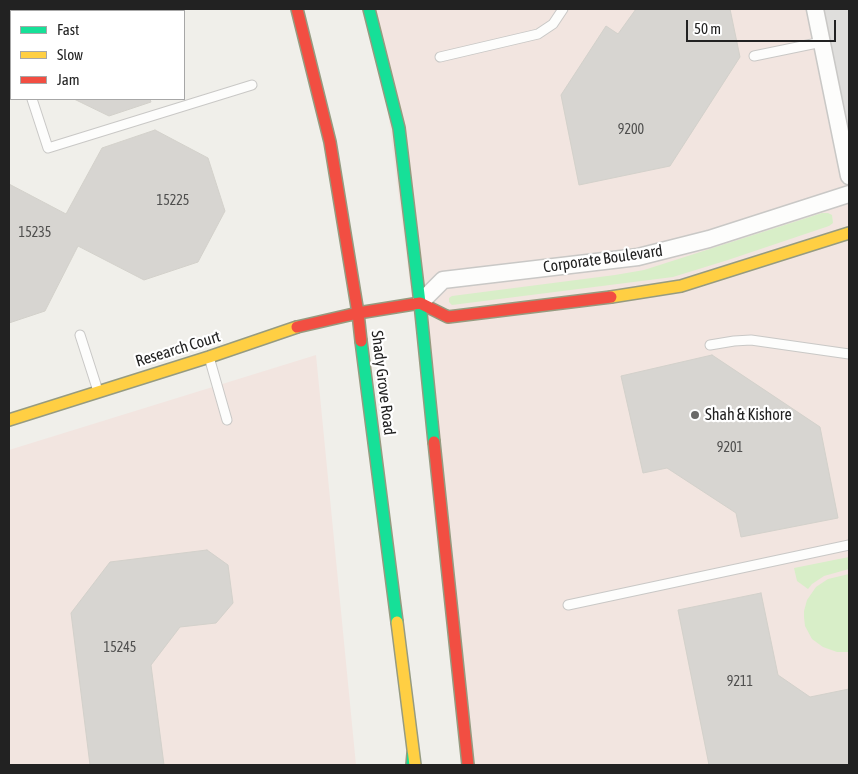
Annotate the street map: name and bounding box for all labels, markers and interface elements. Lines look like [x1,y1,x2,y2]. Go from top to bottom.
legend [10,10,185,100]
scale bar [688,10,838,42]
text: 50 m [694,20,721,37]
text: Fast [57,21,79,38]
text: Slow [57,46,83,63]
text: Jam [57,71,80,88]
house number: 9200 [618,122,644,138]
house number: 15225 [157,193,189,209]
house number: 15235 [19,225,51,241]
street label: Corporate Boulevard [542,241,664,277]
street label: Research Court [133,327,223,371]
street label: Shady Grove Road [367,330,399,436]
place label: Shah & Kishore [705,405,792,425]
marker: Shah & Kishore [689,409,701,421]
house number: 9201 [717,440,743,456]
house number: 15245 [104,640,136,656]
house number: 9211 [727,674,753,690]

